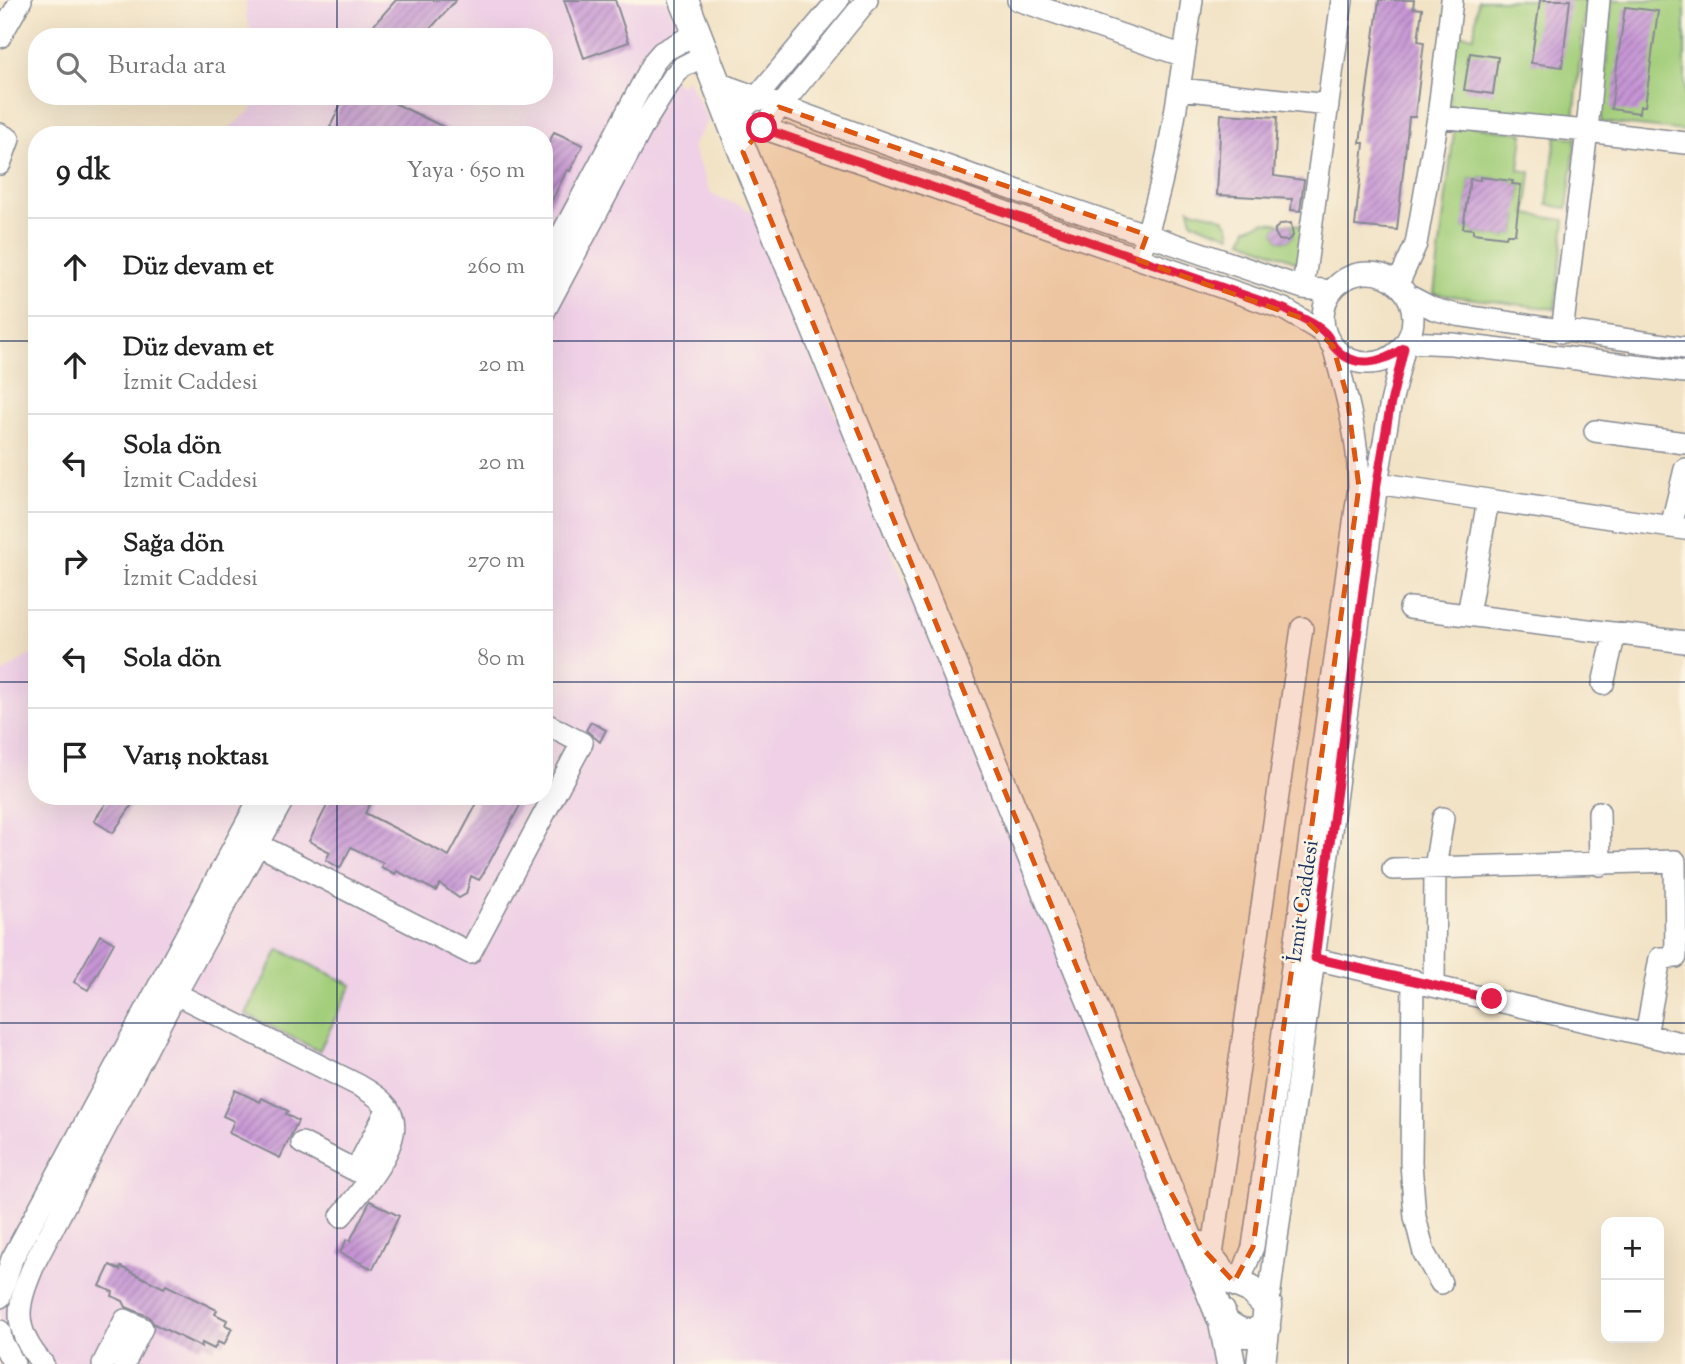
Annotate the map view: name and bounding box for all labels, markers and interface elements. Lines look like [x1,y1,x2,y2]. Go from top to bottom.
search box [28,28,553,105]
icon: search [52,48,90,86]
text: Burada ara [108,48,226,85]
route start [746,112,777,143]
text: 9 dk [56,150,111,193]
text: Yaya · 650 m [407,155,525,188]
icon: ahead [56,248,94,286]
text: Düz devam et [123,249,274,286]
text: 260 m [467,251,525,284]
text: Düz devam et [123,330,274,367]
icon: ahead [56,346,94,384]
text: 20 m [478,349,525,382]
text: İzmit Caddesi [123,367,258,400]
text: Sola dön [123,428,221,465]
icon: left [56,444,94,482]
text: 20 m [478,447,525,480]
text: İzmit Caddesi [123,465,258,498]
text: Sağa dön [123,526,224,563]
icon: right [56,542,94,580]
text: 270 m [467,545,525,578]
text: İzmit Caddesi [123,563,258,596]
icon: left [56,640,94,678]
text: Sola dön [123,641,221,678]
text: 80 m [477,643,525,676]
icon: arrive [56,738,94,776]
text: Varış noktası [123,739,269,776]
street label: İzmit Caddesi [1281,838,1327,964]
route end [1476,983,1507,1014]
map controls [1601,1217,1664,1343]
button: + [1601,1217,1664,1280]
button: − [1601,1280,1664,1343]

